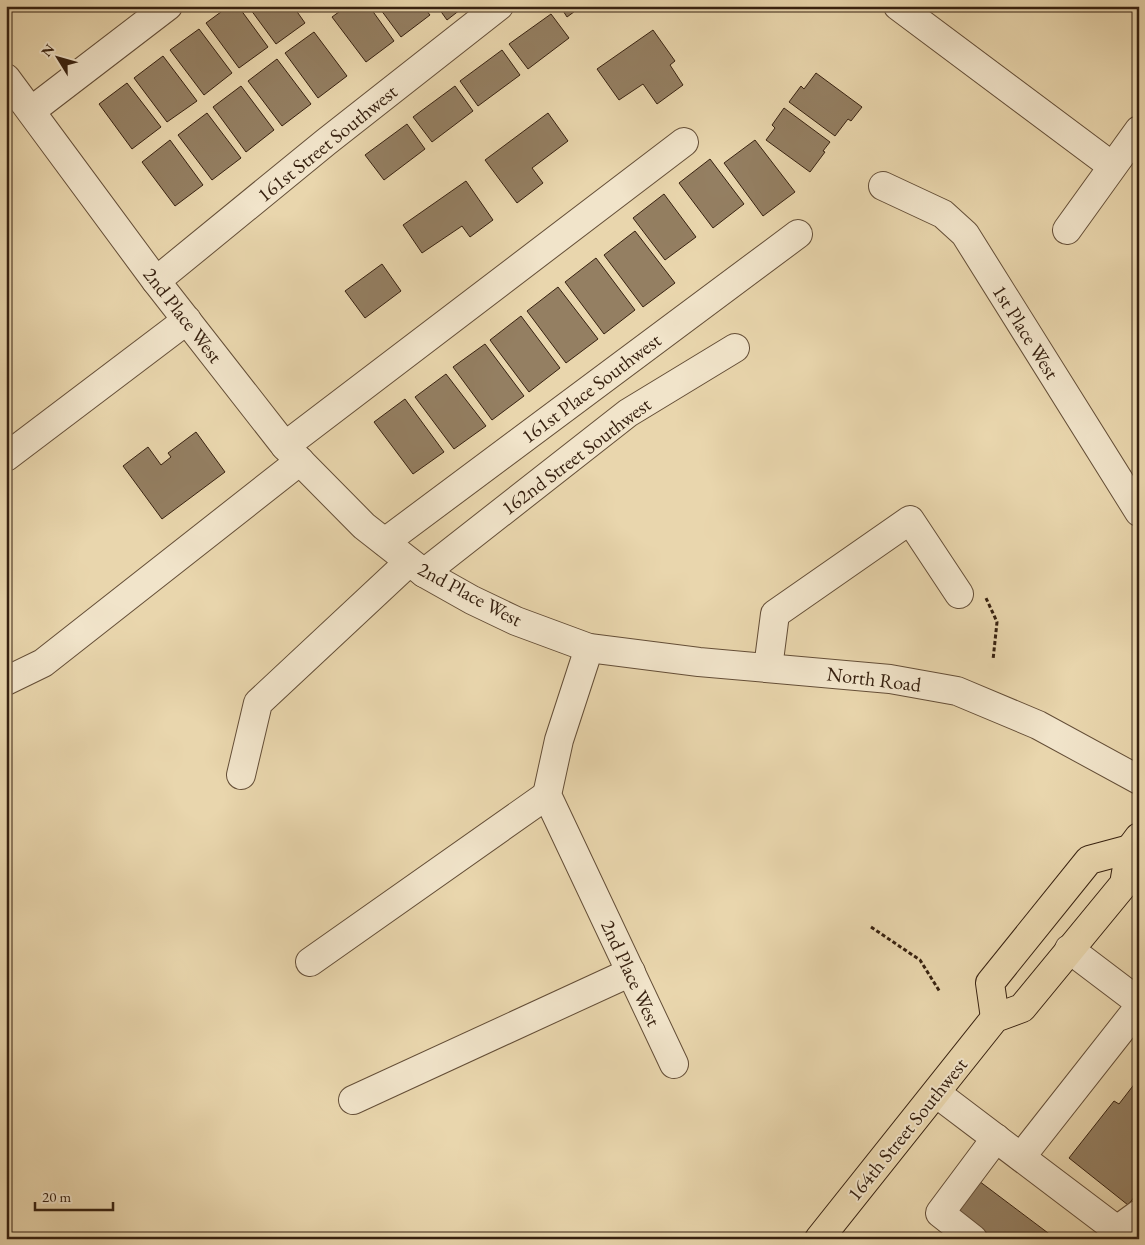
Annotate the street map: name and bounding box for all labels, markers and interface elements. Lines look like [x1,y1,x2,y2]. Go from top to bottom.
north arrow [32,32,82,82]
text: N [37,40,59,60]
street label: 161st Street Southwest [252,78,403,208]
street label: 2nd Place West [138,262,229,369]
street label: 1st Place West [987,280,1066,385]
street label: 161st Place Southwest [516,326,667,449]
street label: 162nd Street Southwest [496,391,657,521]
street label: 2nd Place West [413,556,527,633]
street label: North Road [825,660,924,698]
street label: 2nd Place West [595,916,667,1031]
street label: 164th Street Southwest [841,1052,973,1206]
scale bar [35,1180,112,1212]
text: 20 m [42,1187,71,1206]

